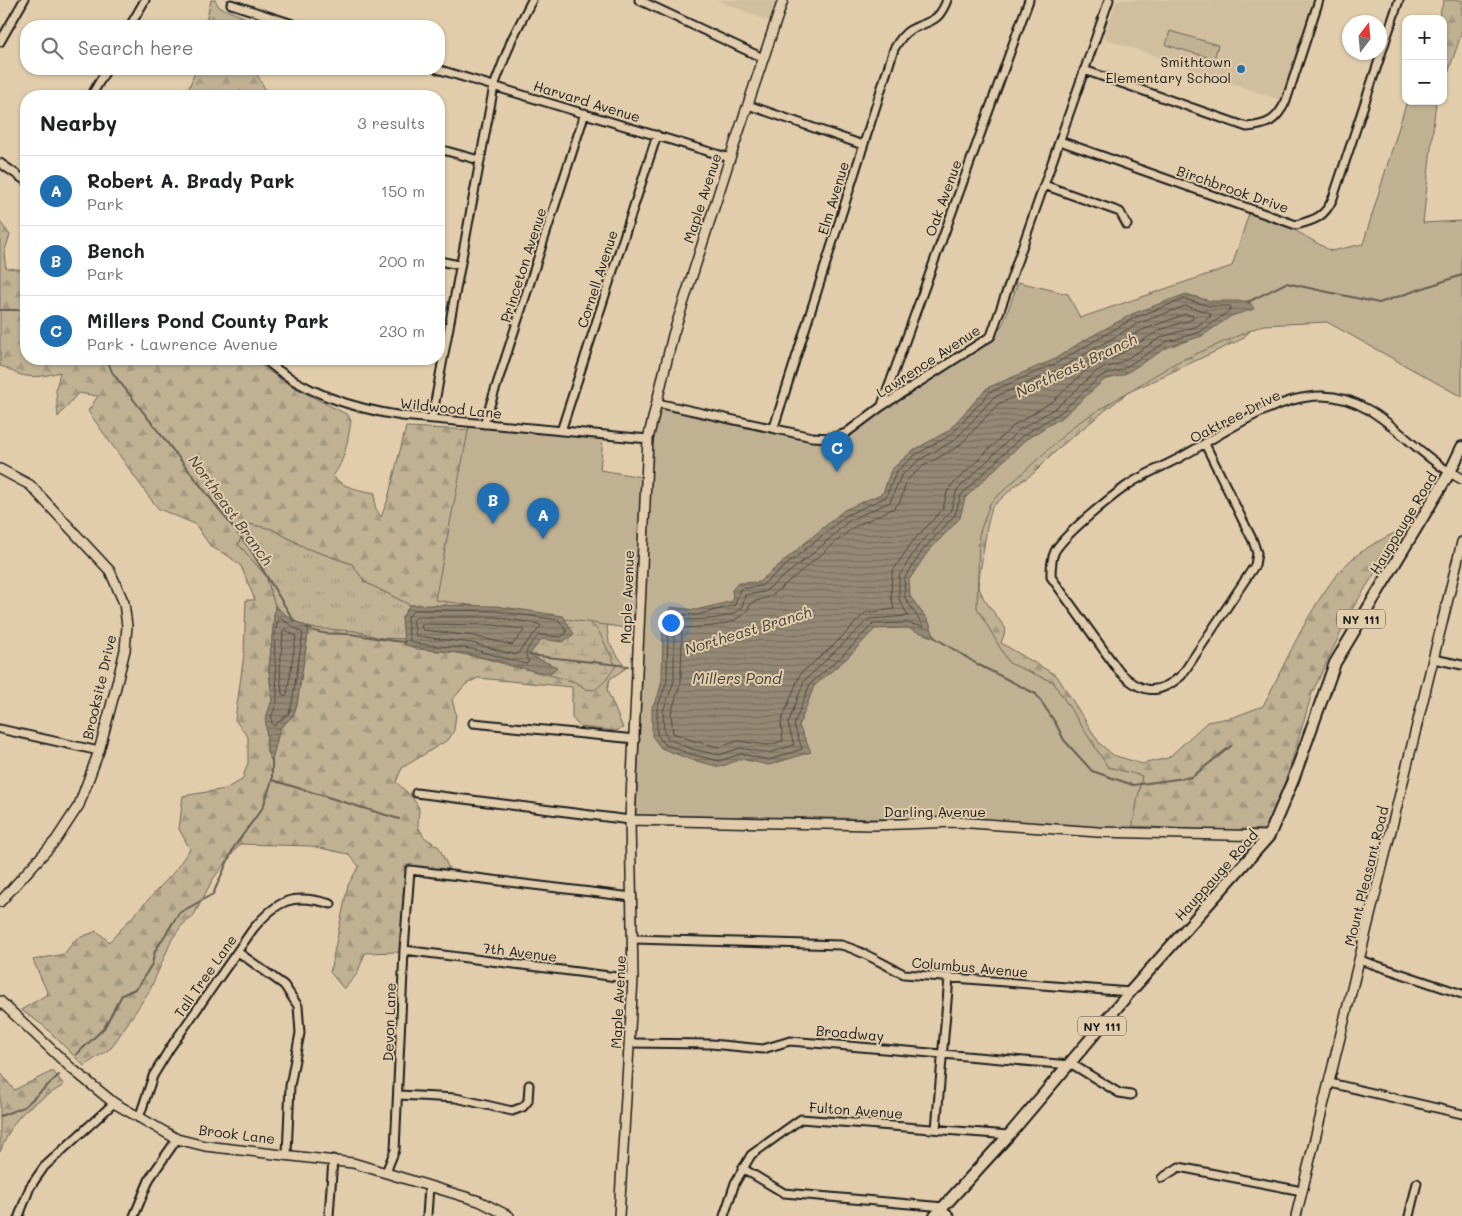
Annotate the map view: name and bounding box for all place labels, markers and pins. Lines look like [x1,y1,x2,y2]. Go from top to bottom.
place label: Smithtown Elementary School [1105,52,1231,87]
marker: Smithtown Elementary School [1235,63,1247,75]
pin: C [821,431,853,472]
pin: B [477,483,509,524]
pin: A [527,498,559,539]

